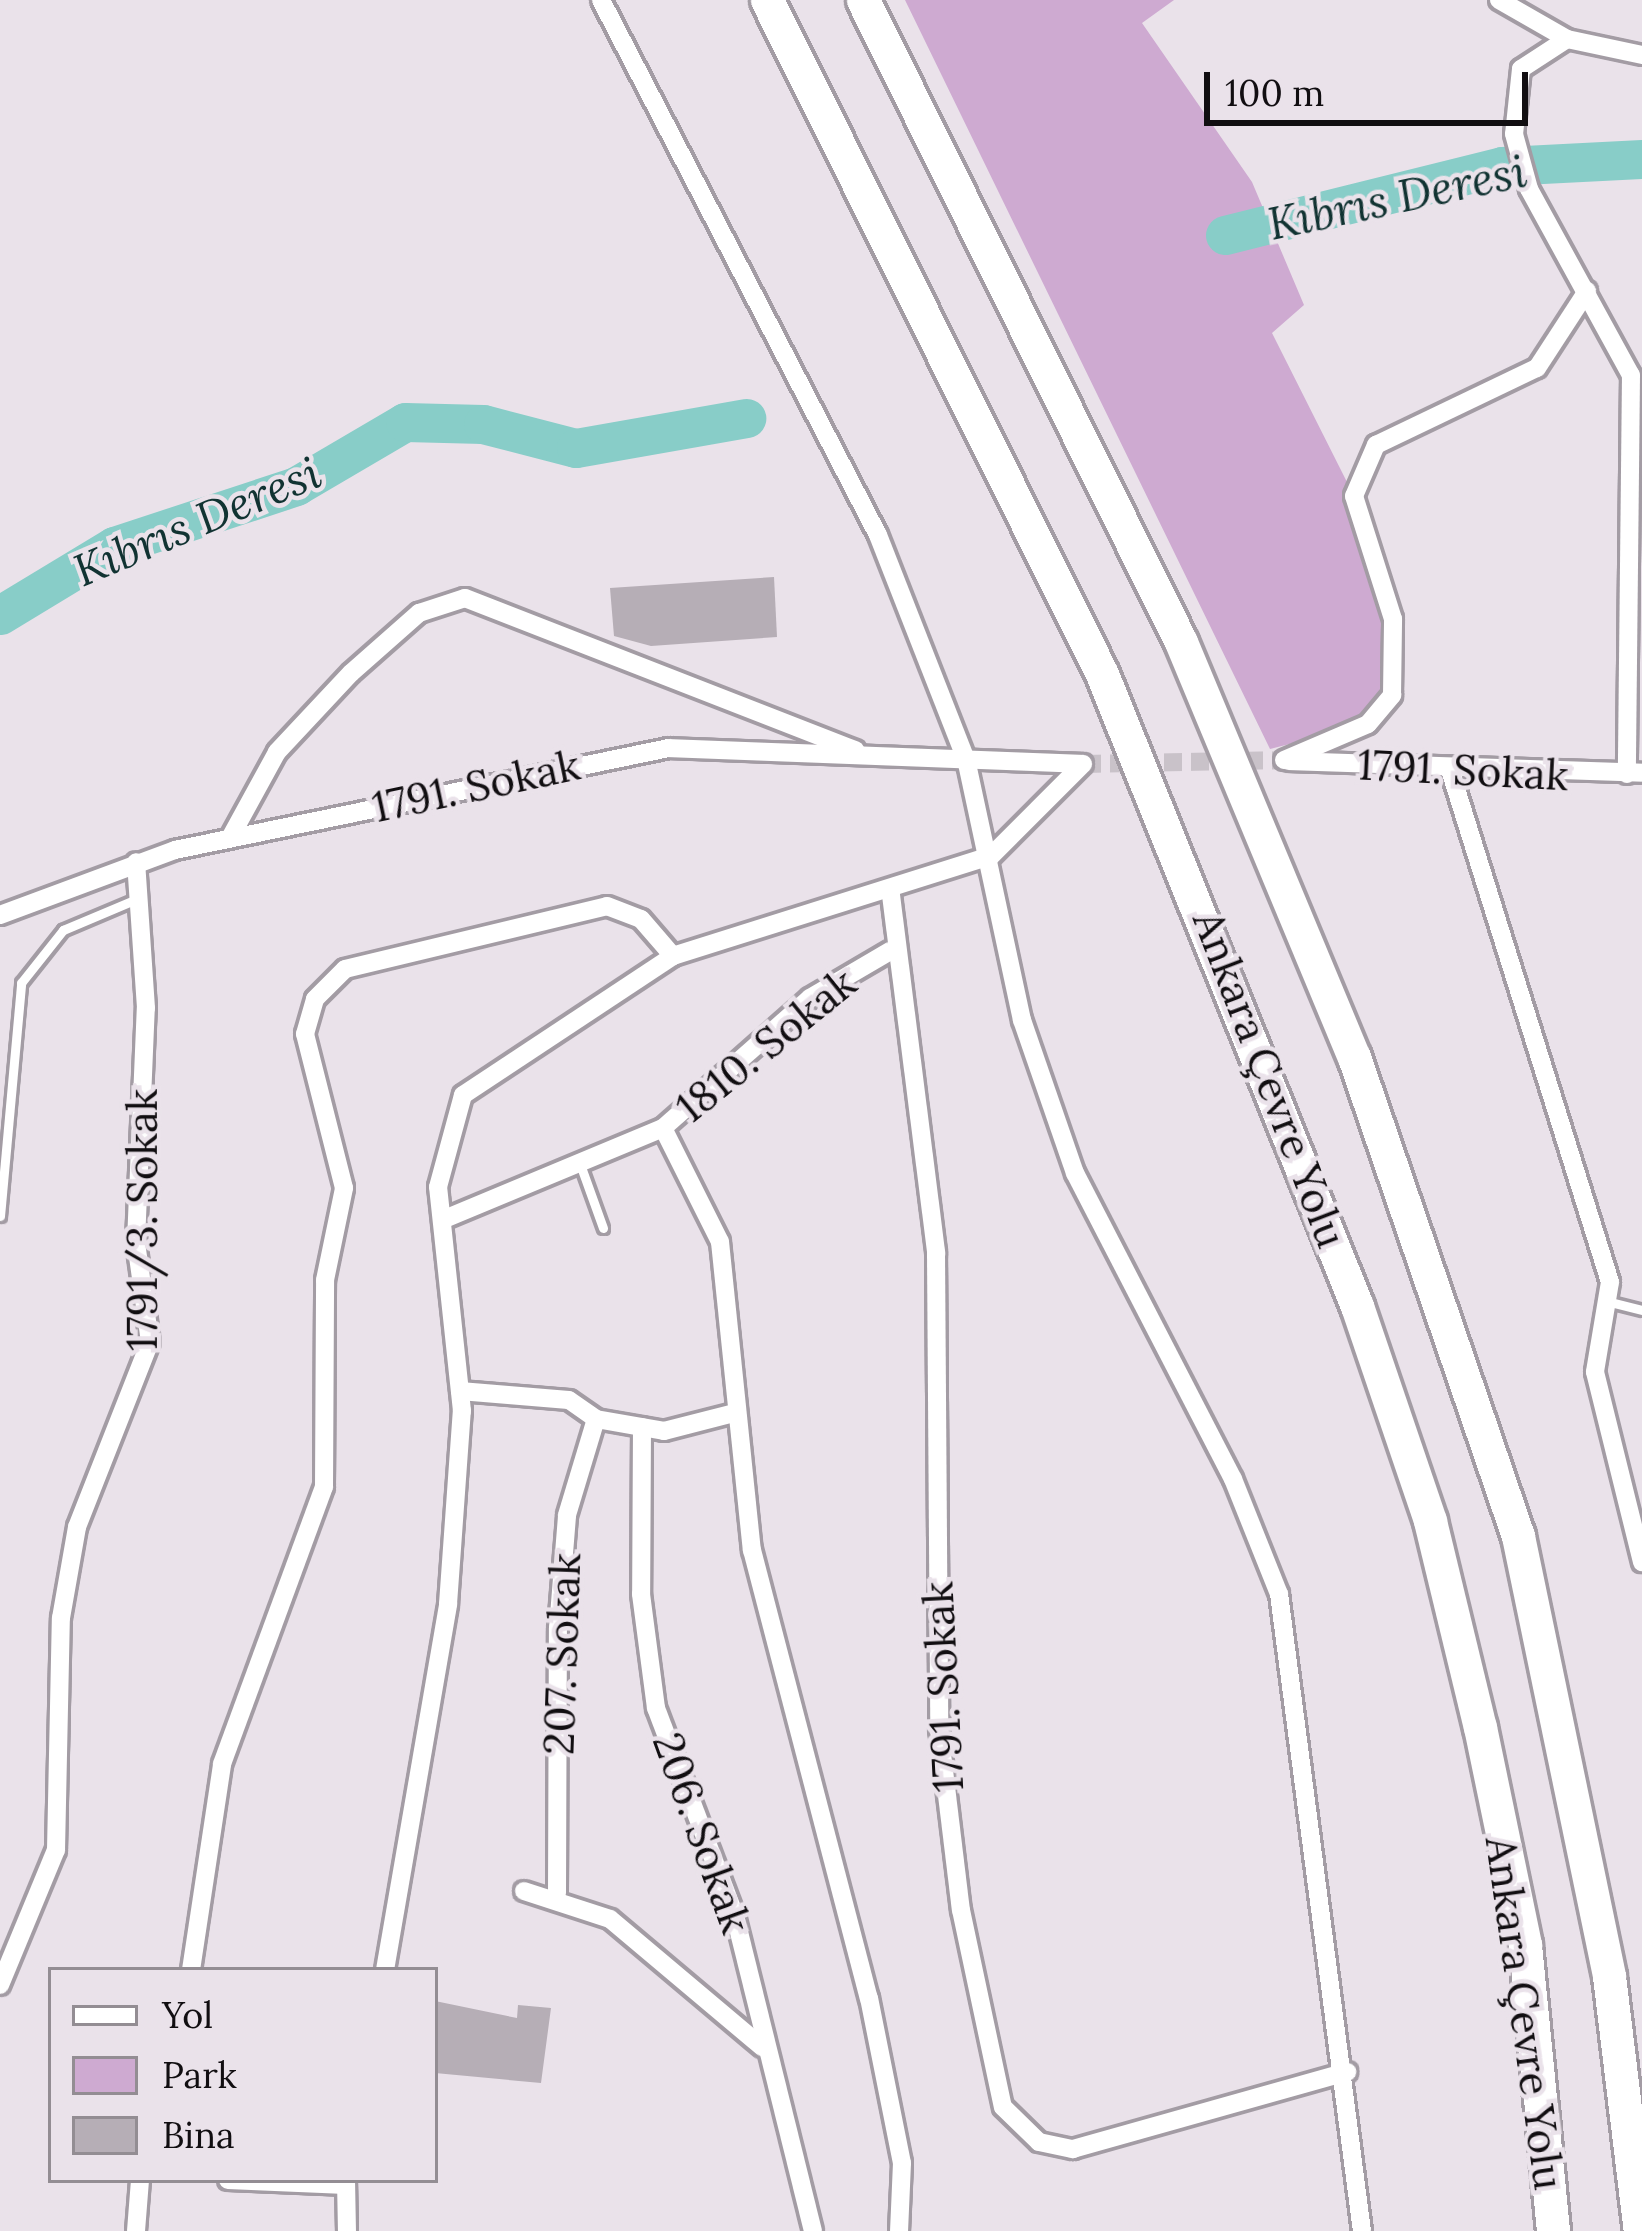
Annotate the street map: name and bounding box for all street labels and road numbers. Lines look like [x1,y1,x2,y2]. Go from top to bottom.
street label: 1791. Sokak [368,739,584,833]
street label: 1791. Sokak [1356,739,1570,801]
street label: Ankara Çevre Yolu [1183,904,1357,1254]
street label: 1810. Sokak [666,957,866,1133]
street label: 1791/3. Sokak [117,1089,167,1351]
street label: 207. Sokak [533,1552,591,1756]
street label: 1791. Sokak [912,1580,974,1794]
street label: 206. Sokak [643,1726,761,1940]
street label: Ankara Çevre Yolu [1475,1833,1575,2193]

